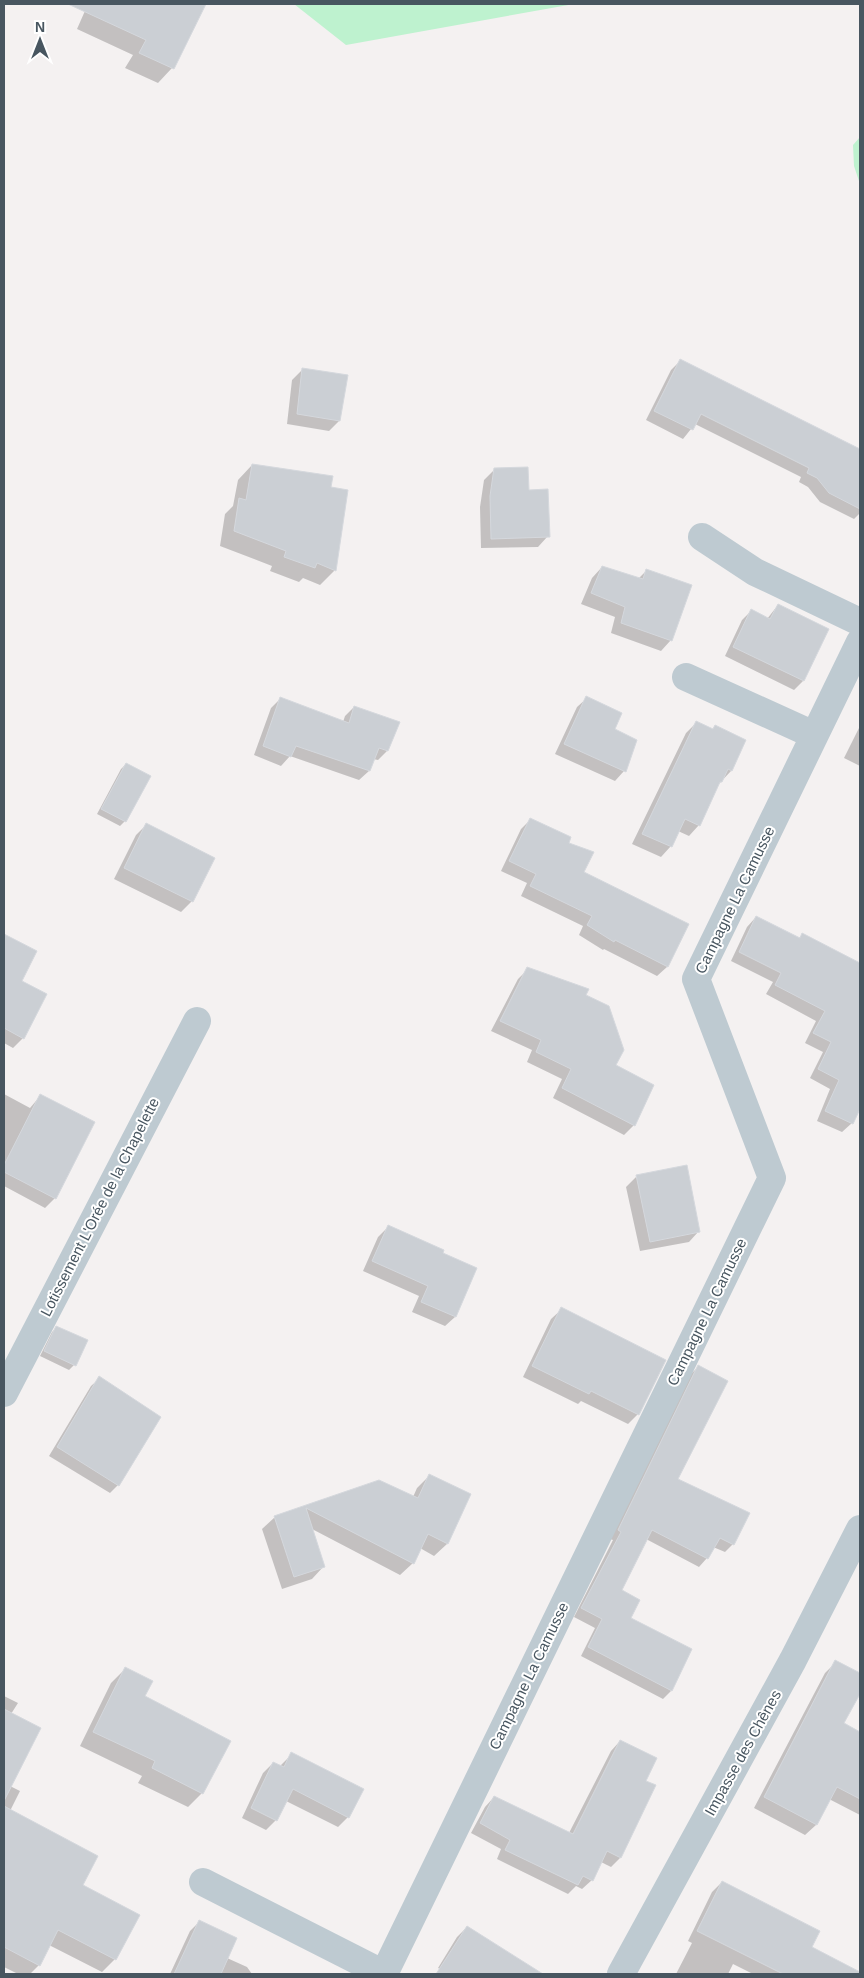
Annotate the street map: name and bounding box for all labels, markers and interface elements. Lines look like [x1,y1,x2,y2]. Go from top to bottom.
north arrow [15,15,65,65]
text: N [35,19,45,35]
street label: Campagne La Camusse [691,823,778,976]
street label: Lotissement L'Orée de la Chapelette [37,1095,162,1319]
street label: Campagne La Camusse [663,1235,750,1388]
street label: Campagne La Camusse [485,1599,572,1752]
street label: Impasse des Chênes [701,1687,784,1819]

